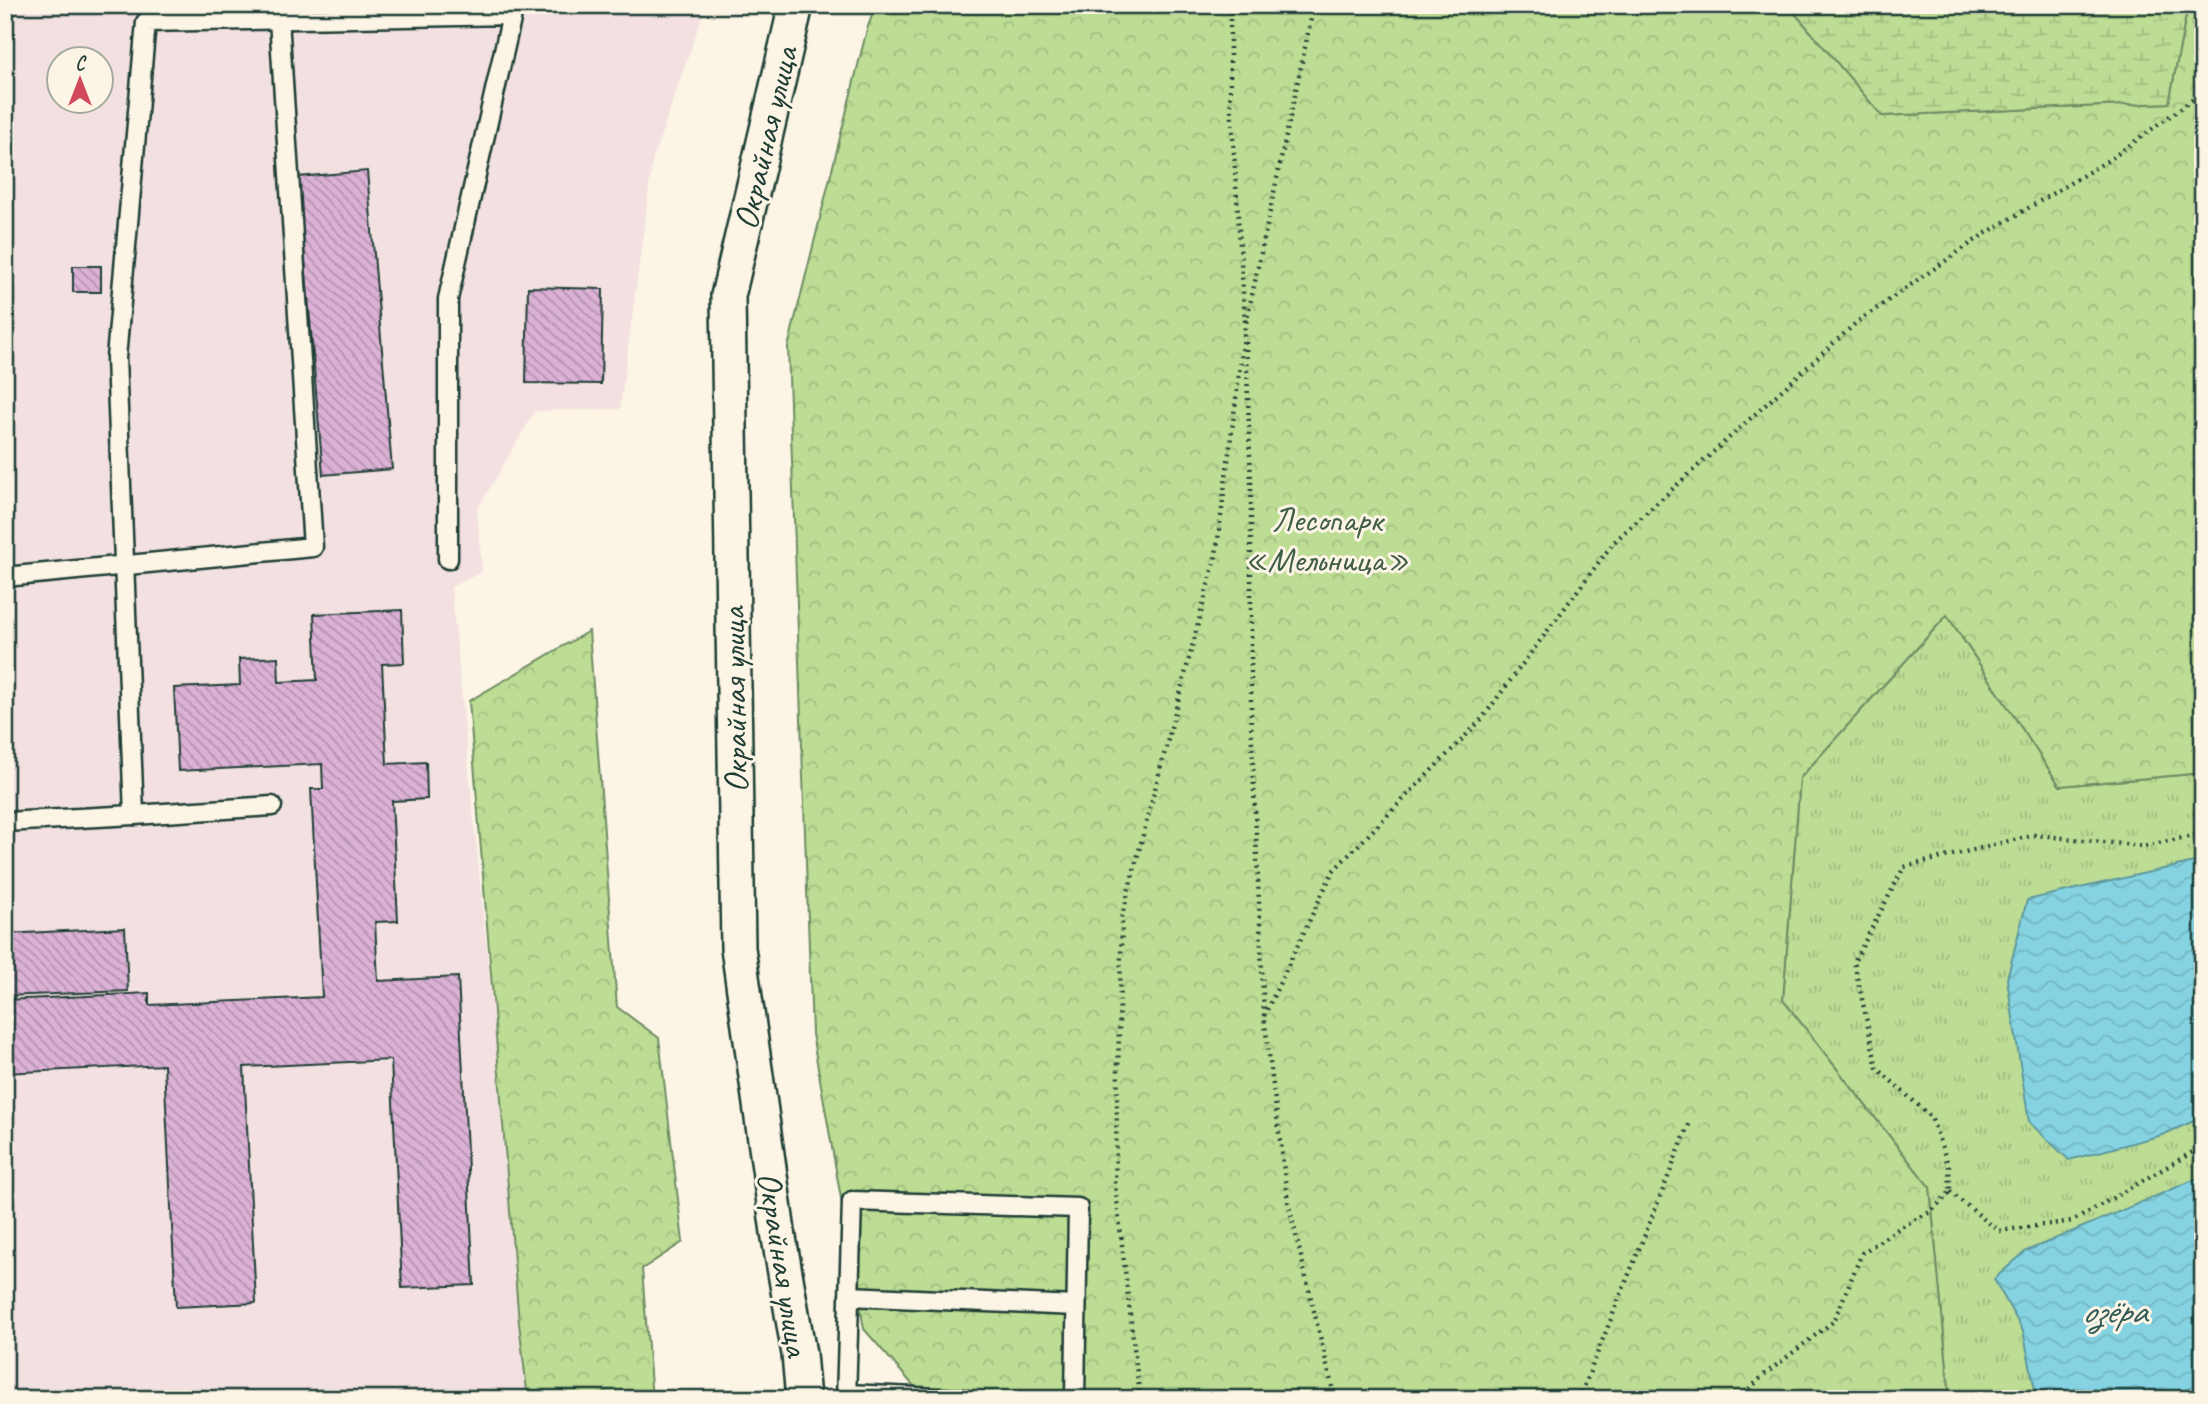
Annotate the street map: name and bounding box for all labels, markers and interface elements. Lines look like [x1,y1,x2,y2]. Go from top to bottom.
street label: Окрайная улица [723,41,809,234]
north arrow [46,46,116,116]
text: С [75,52,87,76]
park label: Лесопарк «Мельница» [1245,497,1409,582]
street label: Окрайная улица [710,605,759,793]
street label: Окрайная улица [747,1169,821,1361]
water label: озёра [2082,1287,2150,1335]

